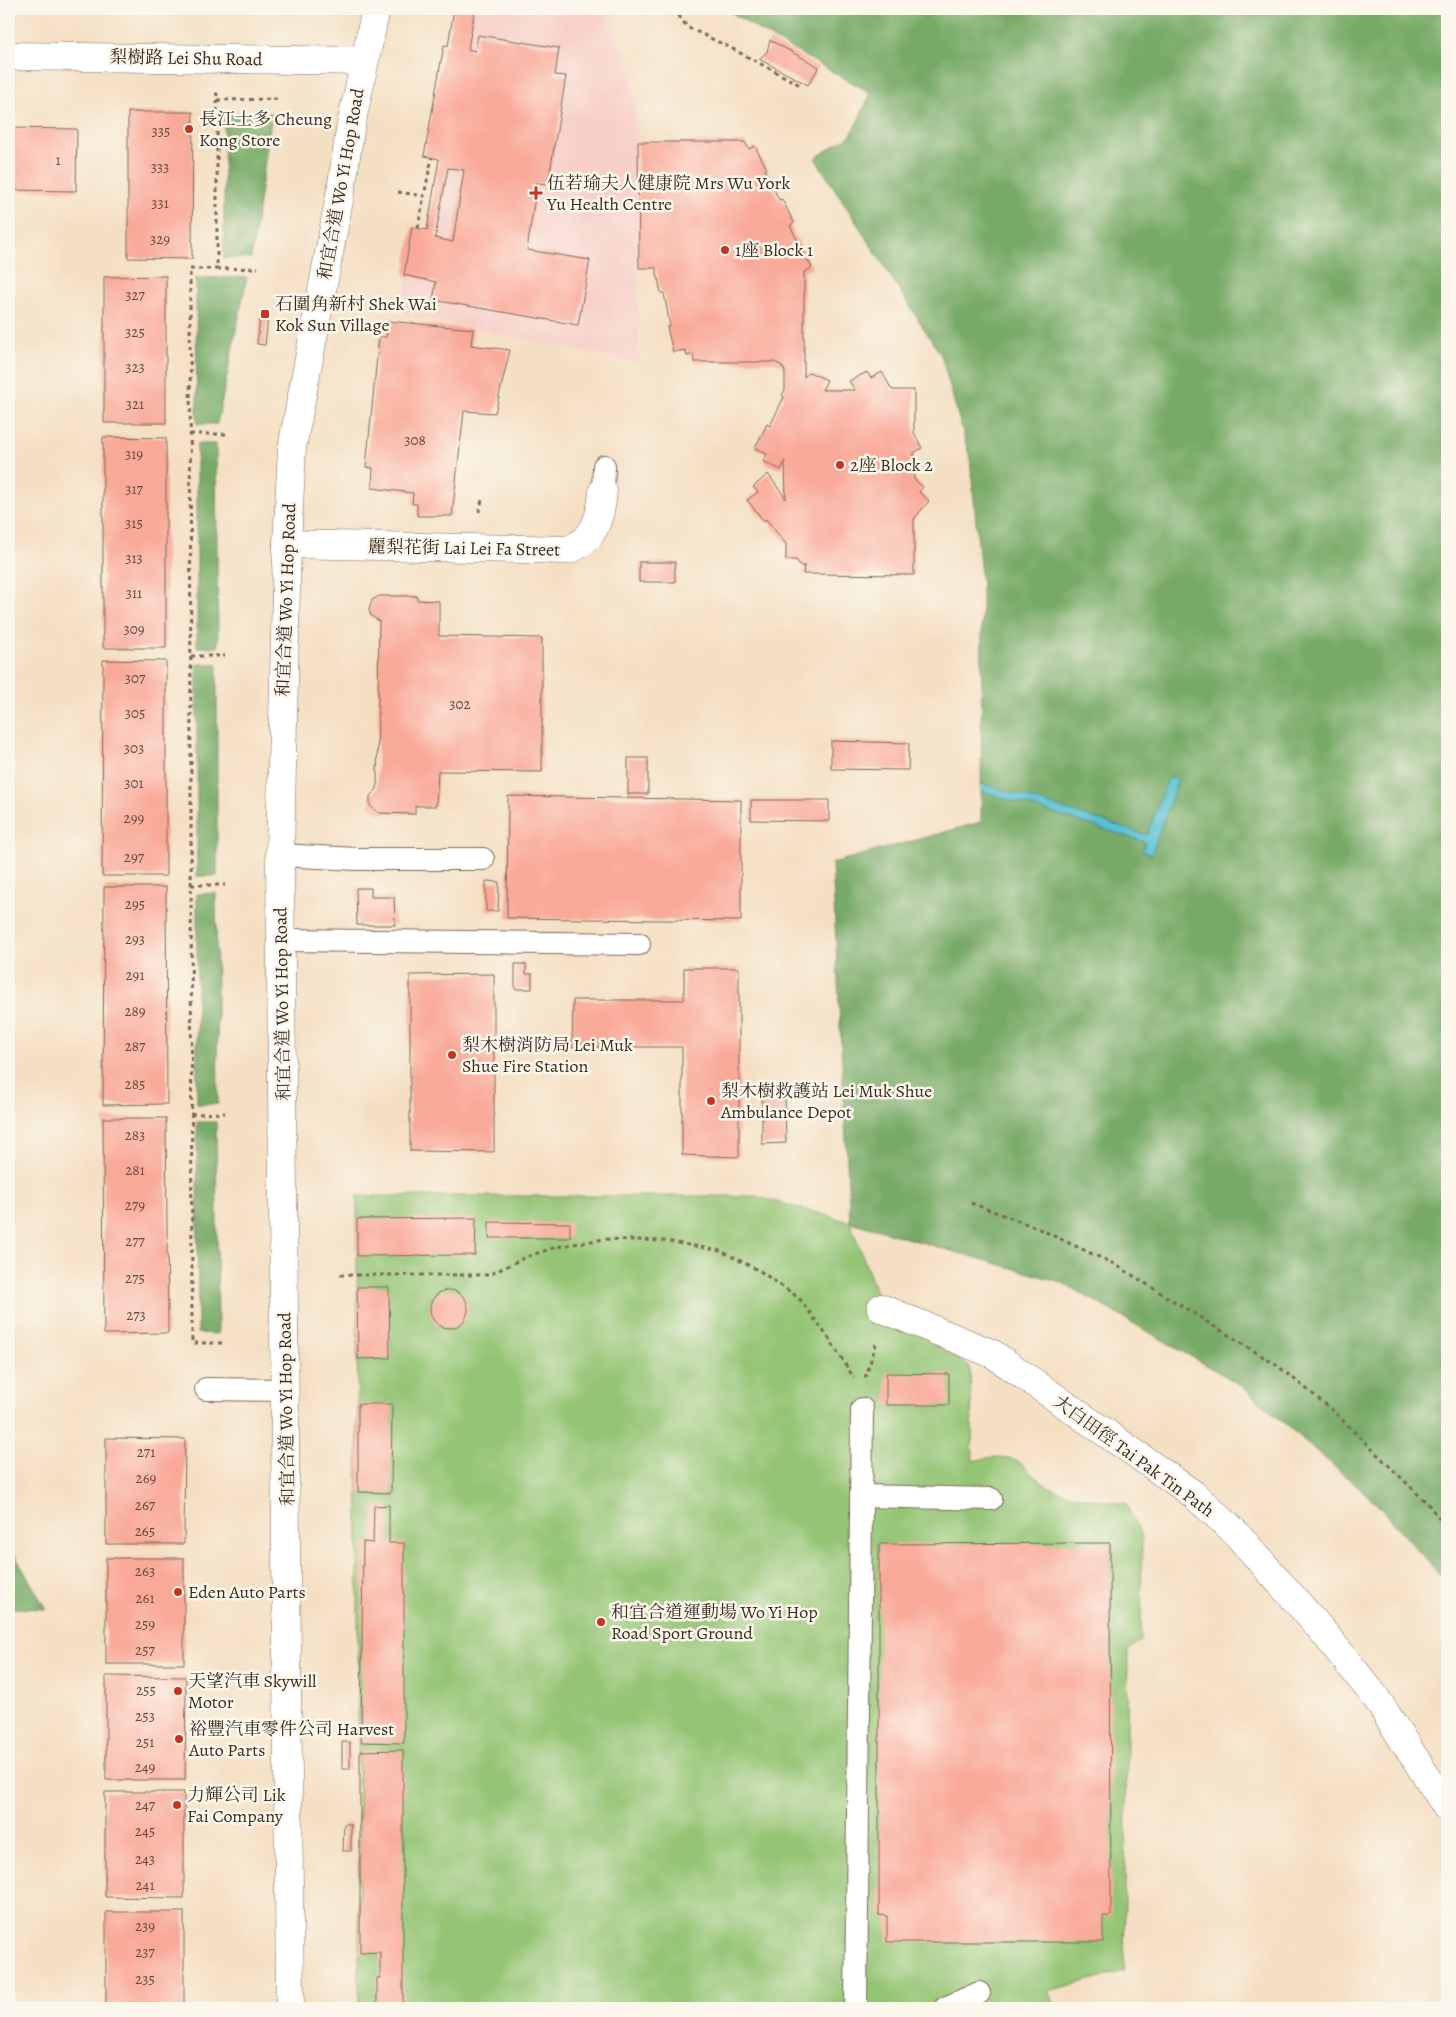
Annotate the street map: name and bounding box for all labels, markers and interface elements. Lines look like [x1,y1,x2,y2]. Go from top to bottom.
street label: 梨樹路 Lei Shu Road [109,45,263,71]
street label: 和宜合道 Wo Yi Hop Road [312,86,370,282]
place label: 長江士多 Cheung Kong Store [199,107,332,152]
house number: 335 [152,121,170,141]
marker: 長江士多 Cheung Kong Store [183,123,195,135]
house number: 1 [55,150,61,170]
house number: 333 [151,157,169,177]
place label: 伍若瑜夫人健康院 Mrs Wu York Yu Health Centre [546,171,790,216]
marker: 伍若瑜夫人健康院 Mrs Wu York Yu Health Centre [529,186,543,200]
house number: 331 [151,193,169,213]
house number: 329 [150,229,170,249]
place label: 1座 Block 1 [735,238,813,262]
marker: 1座 Block 1 [719,244,731,256]
house number: 327 [125,285,146,305]
place label: 石圍角新村 Shek Wai Kok Sun Village [275,292,437,337]
marker: 石圍角新村 Shek Wai Kok Sun Village [259,308,271,320]
house number: 325 [125,322,145,342]
house number: 323 [125,357,145,377]
house number: 321 [126,394,144,414]
house number: 308 [404,430,426,450]
house number: 319 [125,444,143,464]
place label: 2座 Block 2 [850,453,933,477]
marker: 2座 Block 2 [834,459,846,471]
house number: 317 [125,479,144,499]
street label: 和宜合道 Wo Yi Hop Road [271,502,301,697]
house number: 315 [125,513,143,533]
street label: 麗梨花街 Lai Lei Fa Street [368,534,560,562]
house number: 313 [125,548,143,568]
house number: 311 [126,583,142,603]
house number: 309 [123,619,145,639]
house number: 307 [125,668,146,688]
house number: 302 [449,694,471,714]
house number: 305 [125,703,145,723]
house number: 303 [124,738,144,758]
house number: 301 [124,773,144,793]
house number: 299 [124,808,145,828]
house number: 297 [124,847,145,867]
house number: 295 [125,894,145,914]
street label: 和宜合道 Wo Yi Hop Road [268,907,296,1101]
house number: 293 [125,929,145,949]
house number: 291 [125,965,145,985]
house number: 289 [124,1001,146,1021]
place label: 梨木樹消防局 Lei Muk Shue Fire Station [462,1033,633,1078]
house number: 287 [125,1036,146,1056]
marker: 梨木樹消防局 Lei Muk Shue Fire Station [446,1049,458,1061]
house number: 285 [125,1074,145,1094]
place label: 梨木樹救護站 Lei Muk Shue Ambulance Depot [720,1079,932,1124]
marker: 梨木樹救護站 Lei Muk Shue Ambulance Depot [705,1095,717,1107]
house number: 283 [125,1125,145,1145]
house number: 281 [125,1160,145,1180]
house number: 279 [125,1195,145,1215]
house number: 277 [125,1231,146,1251]
house number: 275 [125,1268,145,1288]
house number: 273 [126,1305,146,1325]
street label: 和宜合道 Wo Yi Hop Road [272,1312,300,1506]
street label: 大白田徑 Tai Pak Tin Path [1049,1389,1220,1523]
house number: 271 [137,1442,155,1462]
house number: 269 [136,1468,157,1488]
house number: 267 [135,1495,156,1515]
house number: 265 [135,1521,155,1541]
house number: 263 [135,1561,155,1581]
place label: Eden Auto Parts [188,1580,306,1604]
marker: Eden Auto Parts [172,1586,184,1598]
house number: 261 [135,1588,155,1608]
place label: 和宜合道運動場 Wo Yi Hop Road Sport Ground [611,1600,818,1645]
house number: 259 [135,1614,155,1634]
marker: 和宜合道運動場 Wo Yi Hop Road Sport Ground [595,1616,607,1628]
house number: 257 [135,1640,156,1660]
place label: 天望汽車 Skywill Motor [188,1669,317,1714]
house number: 255 [136,1680,156,1700]
marker: 天望汽車 Skywill Motor [172,1685,184,1697]
house number: 253 [135,1706,155,1726]
place label: 裕豐汽車零件公司 Harvest Auto Parts [188,1717,394,1762]
house number: 251 [136,1732,154,1752]
marker: 裕豐汽車零件公司 Harvest Auto Parts [173,1733,185,1745]
house number: 249 [135,1757,156,1777]
place label: 力輝公司 Lik Fai Company [187,1783,286,1828]
house number: 247 [135,1795,156,1815]
marker: 力輝公司 Lik Fai Company [171,1799,183,1811]
house number: 245 [135,1821,155,1841]
house number: 243 [135,1849,155,1869]
house number: 241 [135,1875,155,1895]
house number: 239 [135,1916,155,1936]
house number: 237 [135,1942,156,1962]
house number: 235 [135,1969,155,1989]

